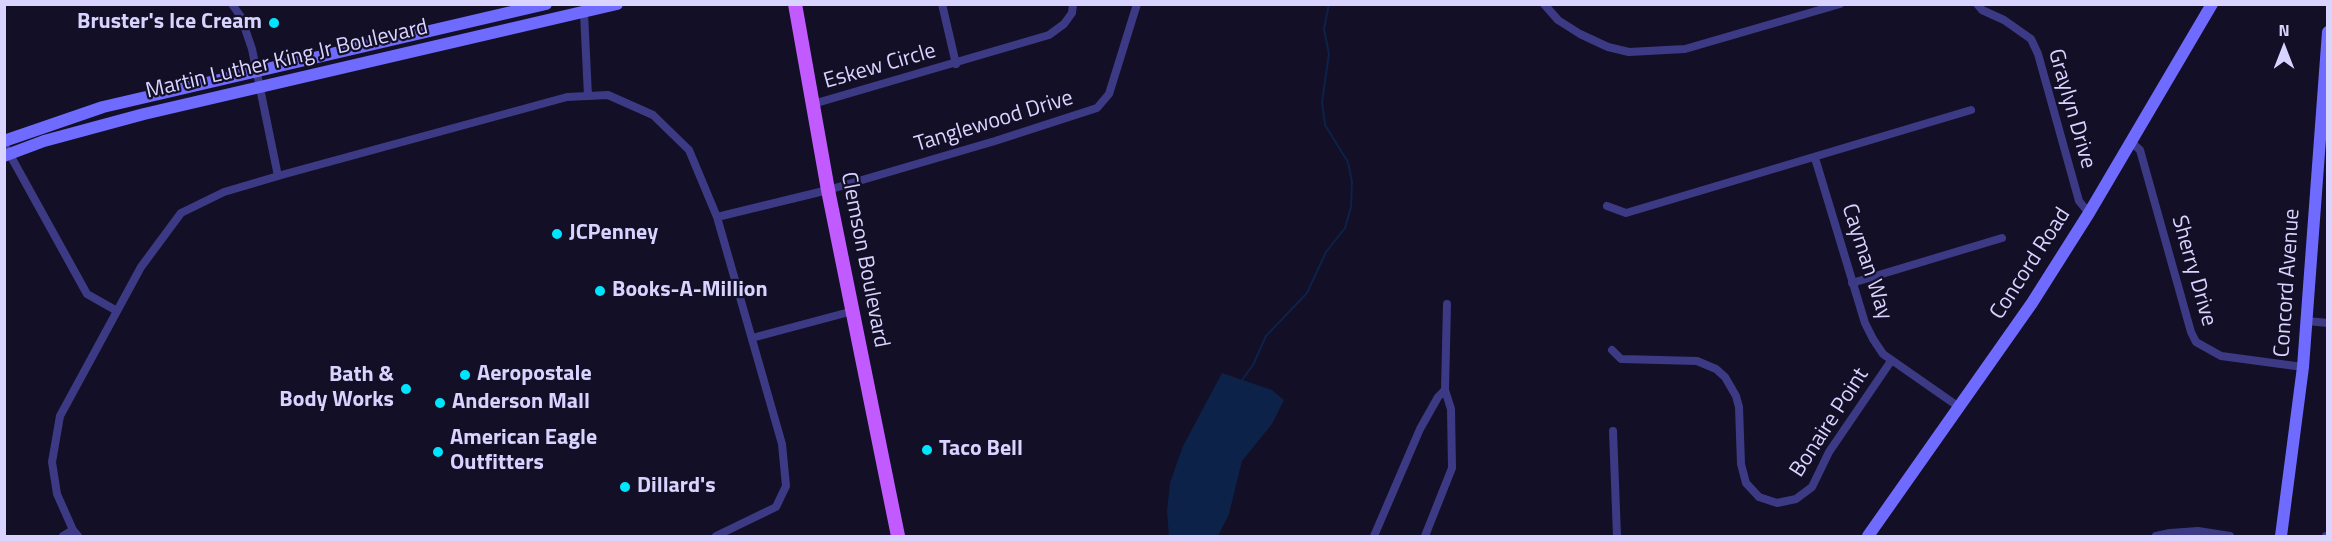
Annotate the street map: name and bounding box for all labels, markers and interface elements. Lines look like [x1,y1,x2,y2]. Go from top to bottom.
place label: Bruster's Ice Cream [77,10,262,36]
street label: Martin Luther King Jr Boulevard [143,15,431,105]
marker: Bruster's Ice Cream [267,16,281,30]
north arrow [2254,18,2314,78]
text: N [2278,18,2290,42]
street label: Eskew Circle [821,38,939,96]
street label: Graylyn Drive [2041,46,2101,172]
street label: Tanglewood Drive [912,85,1076,159]
street label: Clemson Boulevard [834,170,894,350]
street label: Cayman Way [1835,201,1897,323]
street label: Concord Road [1985,203,2077,325]
street label: Concord Avenue [2270,208,2306,358]
street label: Sherry Drive [2165,213,2221,329]
place label: JCPenney [569,221,658,247]
marker: JCPenney [550,227,564,241]
place label: Books-A-Million [612,278,768,304]
marker: Books-A-Million [593,284,607,298]
place label: Aeropostale [477,362,592,388]
place label: Bath & Body Works [279,363,394,414]
street label: Bonaire Point [1785,363,1875,483]
marker: Aeropostale [458,368,472,382]
marker: Bath & Body Works [399,382,413,396]
place label: Anderson Mall [452,390,590,416]
marker: Anderson Mall [433,396,447,410]
place label: American Eagle Outfitters [450,426,597,478]
place label: Taco Bell [939,437,1023,463]
marker: Taco Bell [920,443,934,457]
marker: American Eagle Outfitters [431,445,445,459]
place label: Dillard's [637,474,716,500]
marker: Dillard's [618,480,632,494]

